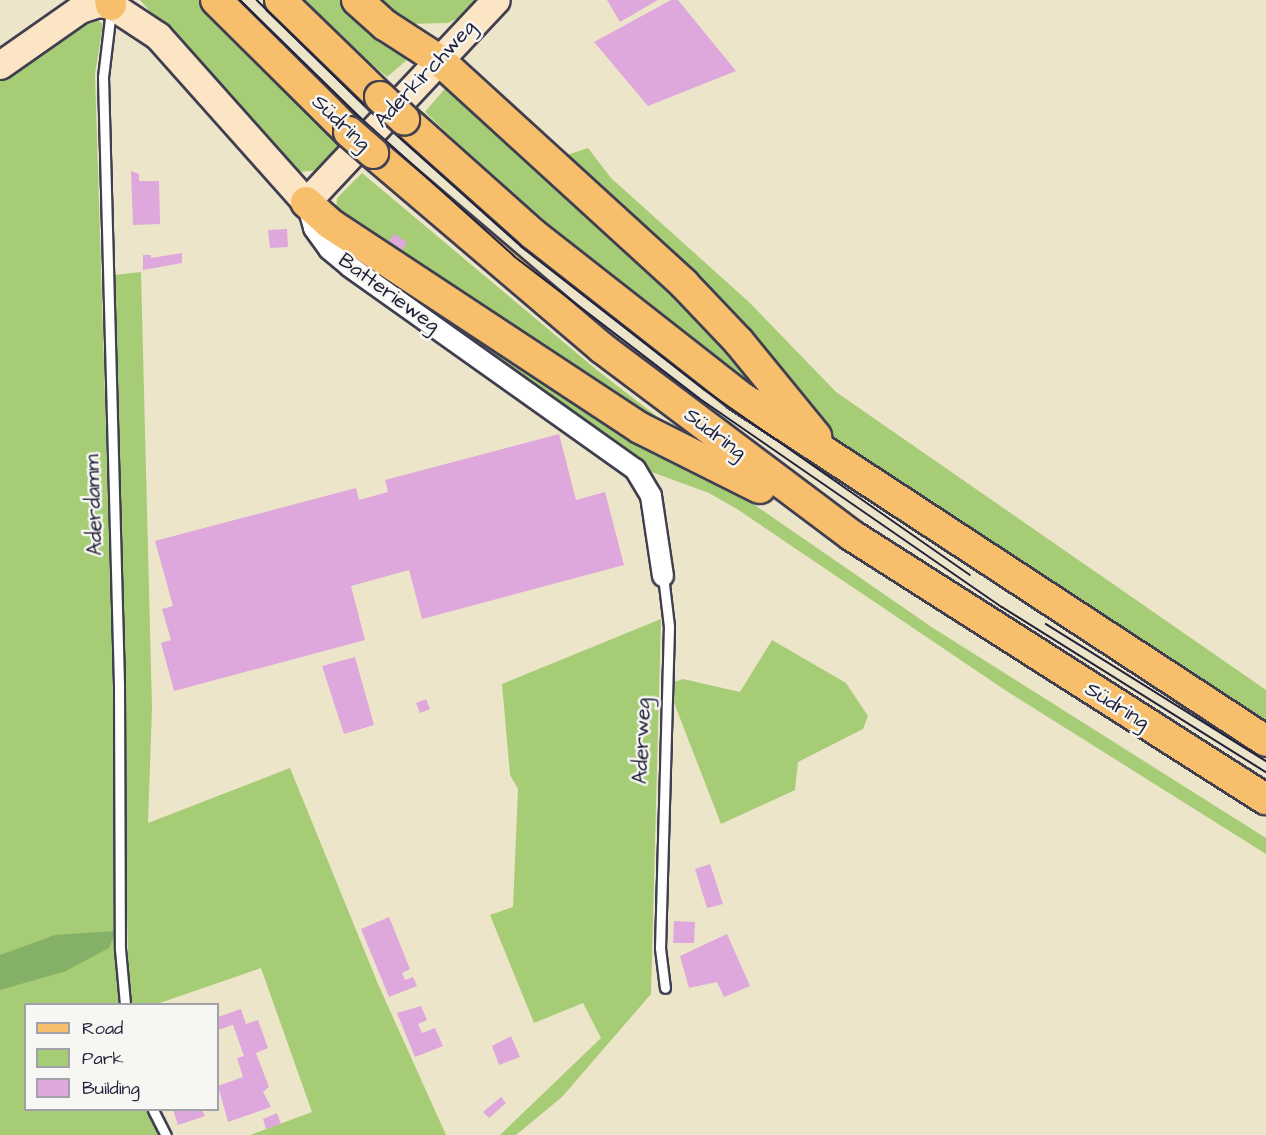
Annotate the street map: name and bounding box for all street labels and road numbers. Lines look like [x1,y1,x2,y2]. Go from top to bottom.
street label: Aderkirchweg [369,15,481,133]
street label: Südring [306,90,376,156]
street label: Batterieweg [333,248,445,338]
street label: Südring [679,403,751,465]
street label: Aderdamm [80,454,108,556]
street label: Südring [1080,676,1154,736]
street label: Aderweg [628,697,656,785]

